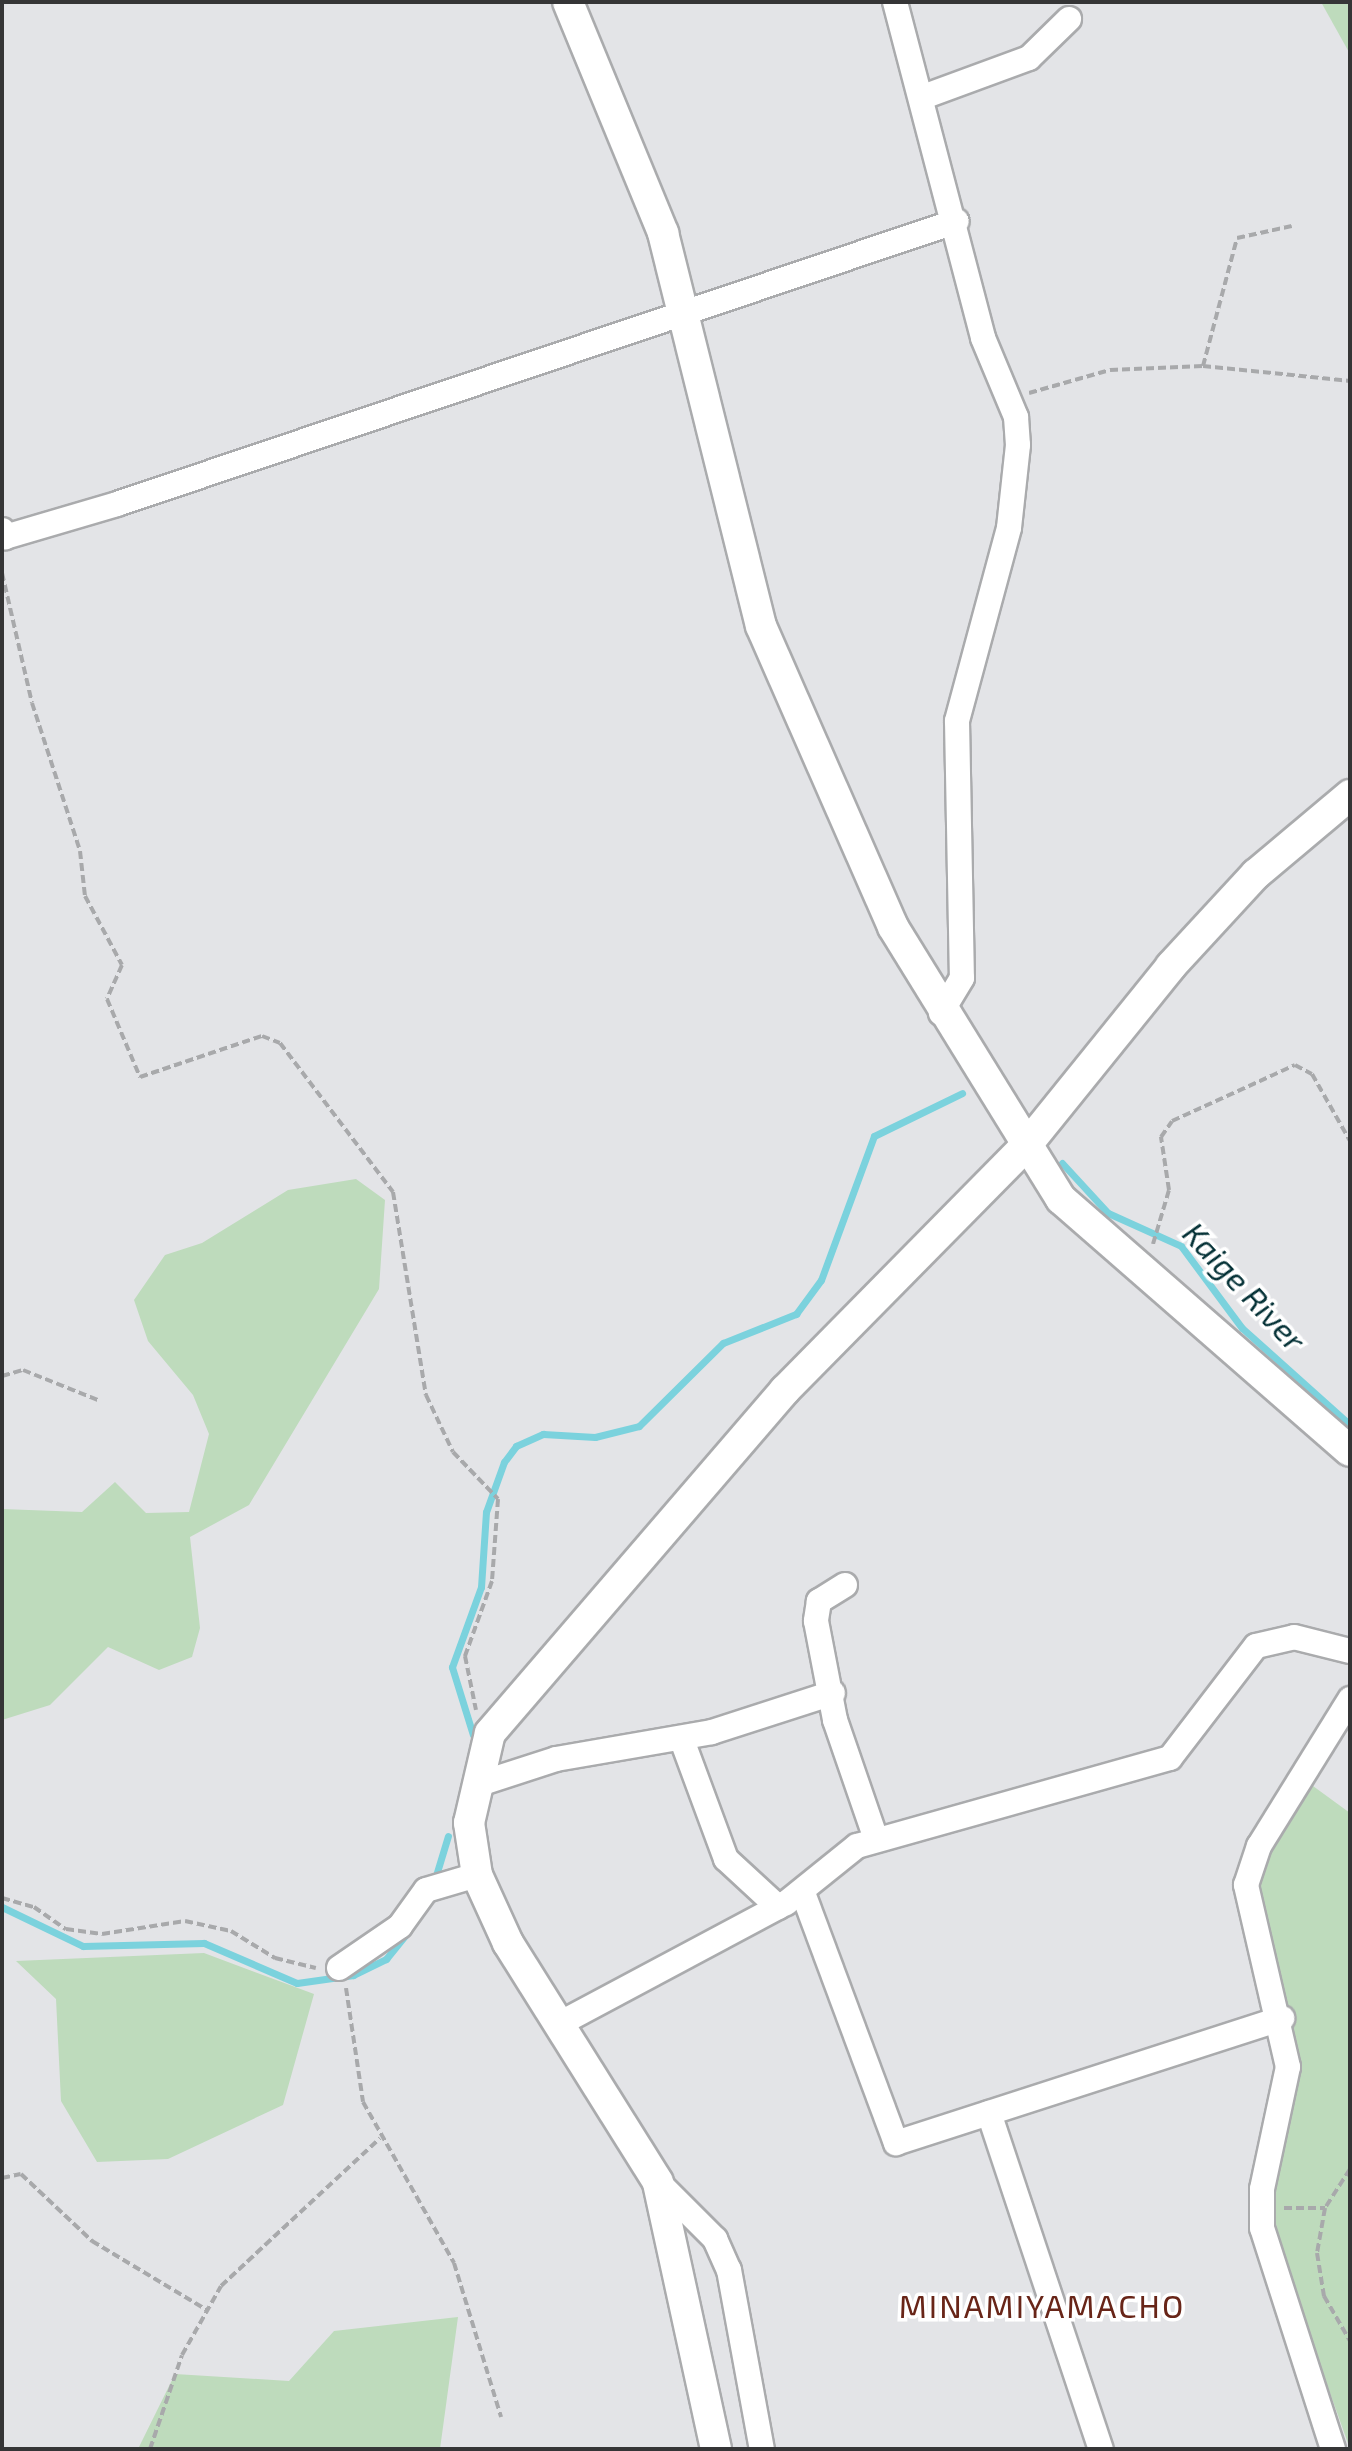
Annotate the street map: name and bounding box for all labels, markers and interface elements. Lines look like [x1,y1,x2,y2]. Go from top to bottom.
water label: Kaige River [1176,1214,1314,1358]
district label: MINAMIYAMACHO [899,2286,1185,2324]

